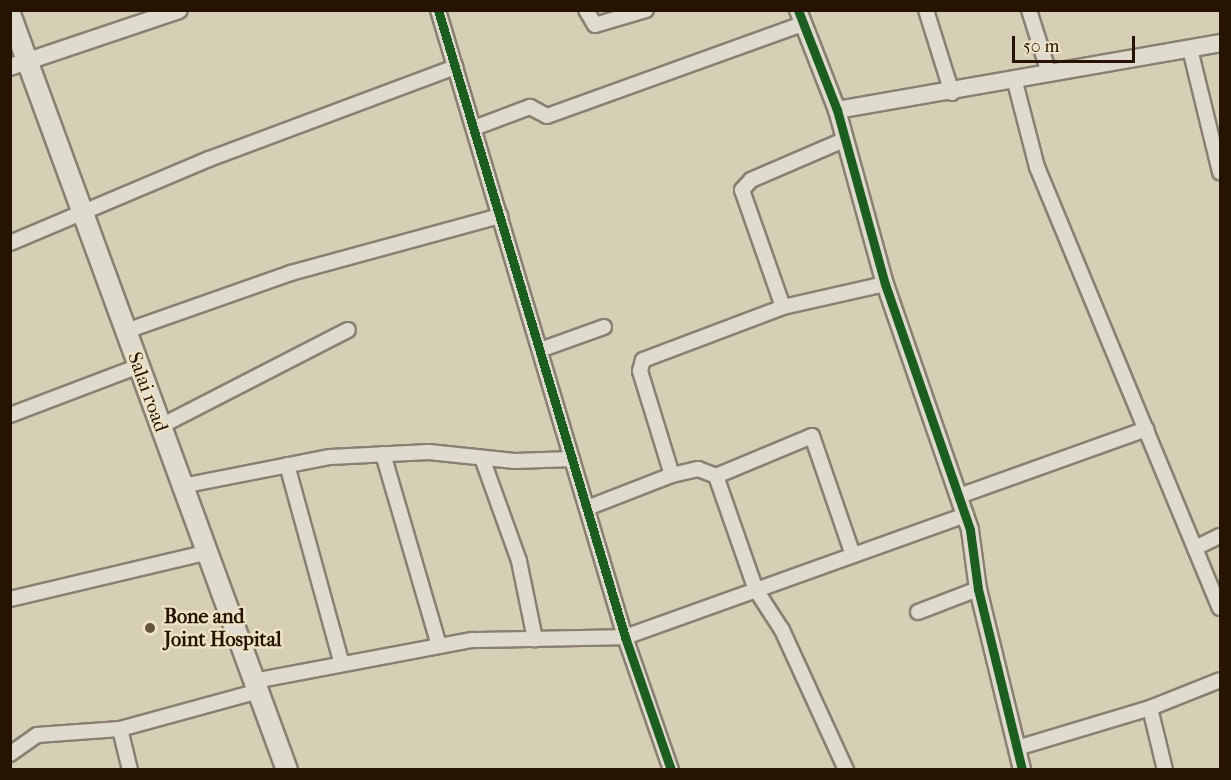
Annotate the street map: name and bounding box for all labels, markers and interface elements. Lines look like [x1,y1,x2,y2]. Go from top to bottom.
scale bar [1015,24,1138,62]
text: 50 m [1023,36,1059,57]
street label: Salai road [122,349,174,435]
place label: Bone and Joint Hospital [164,604,281,651]
marker: Bone and Joint Hospital [141,619,159,637]

